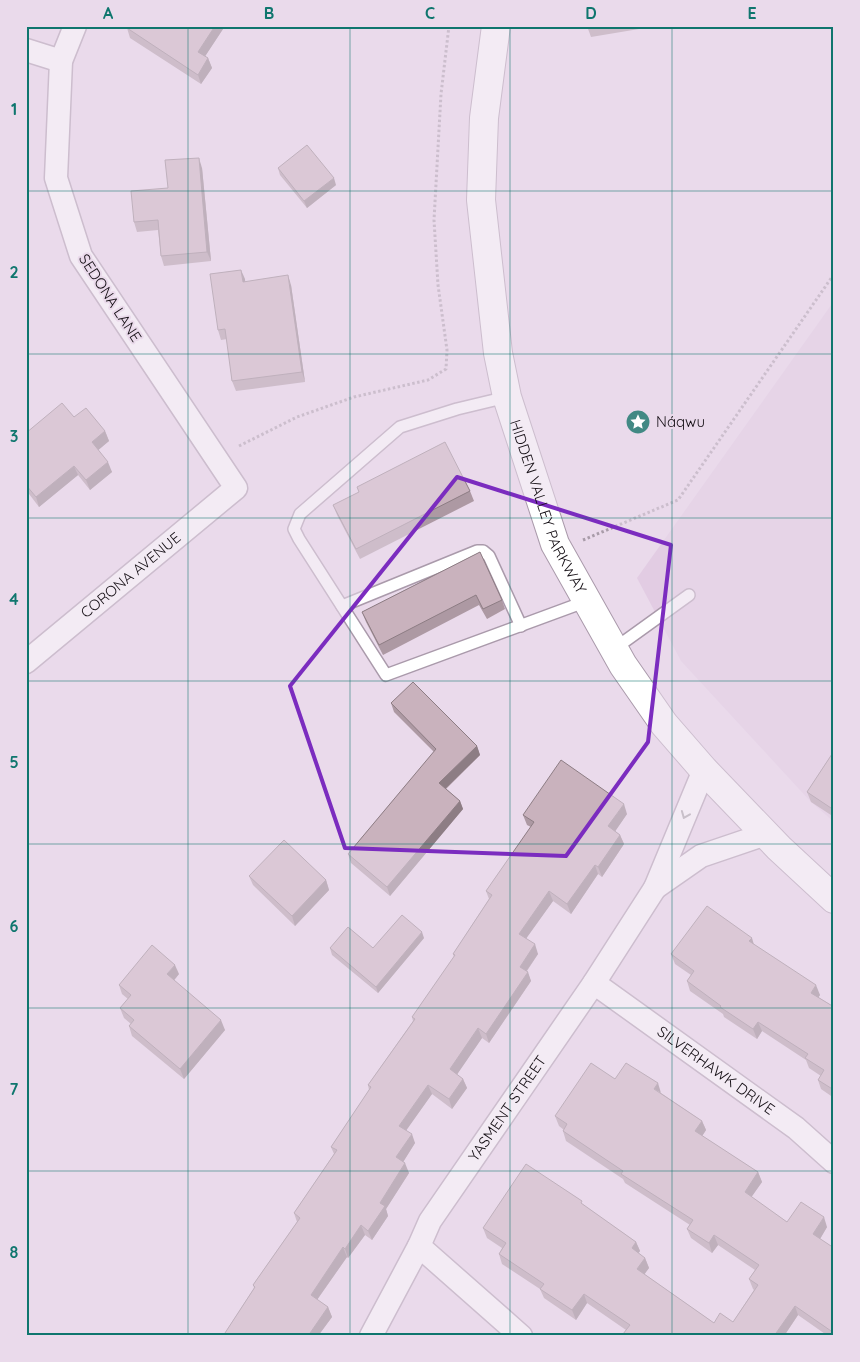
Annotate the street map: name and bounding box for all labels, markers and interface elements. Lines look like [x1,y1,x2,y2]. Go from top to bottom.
text: A [103,3,114,23]
text: B [264,3,274,23]
text: C [425,3,435,23]
text: D [585,3,597,23]
text: E [747,3,757,23]
text: 1 [11,99,17,119]
street label: SEDONA LANE [75,250,146,345]
text: 2 [9,262,19,282]
place icon: Náqwu [625,409,651,435]
place label: Náqwu [656,412,705,431]
street label: HIDDEN VALLEY PARKWAY [506,417,591,597]
text: 3 [10,426,18,446]
street label: CORONA AVENUE [76,528,184,622]
text: 4 [9,589,19,609]
text: 5 [9,752,19,772]
one-way arrow [680,810,691,819]
text: 6 [10,916,19,936]
street label: SILVERHAWK DRIVE [654,1021,779,1119]
street label: YASMENT STREET [464,1051,550,1165]
text: 7 [10,1079,19,1099]
text: 8 [10,1242,19,1262]

